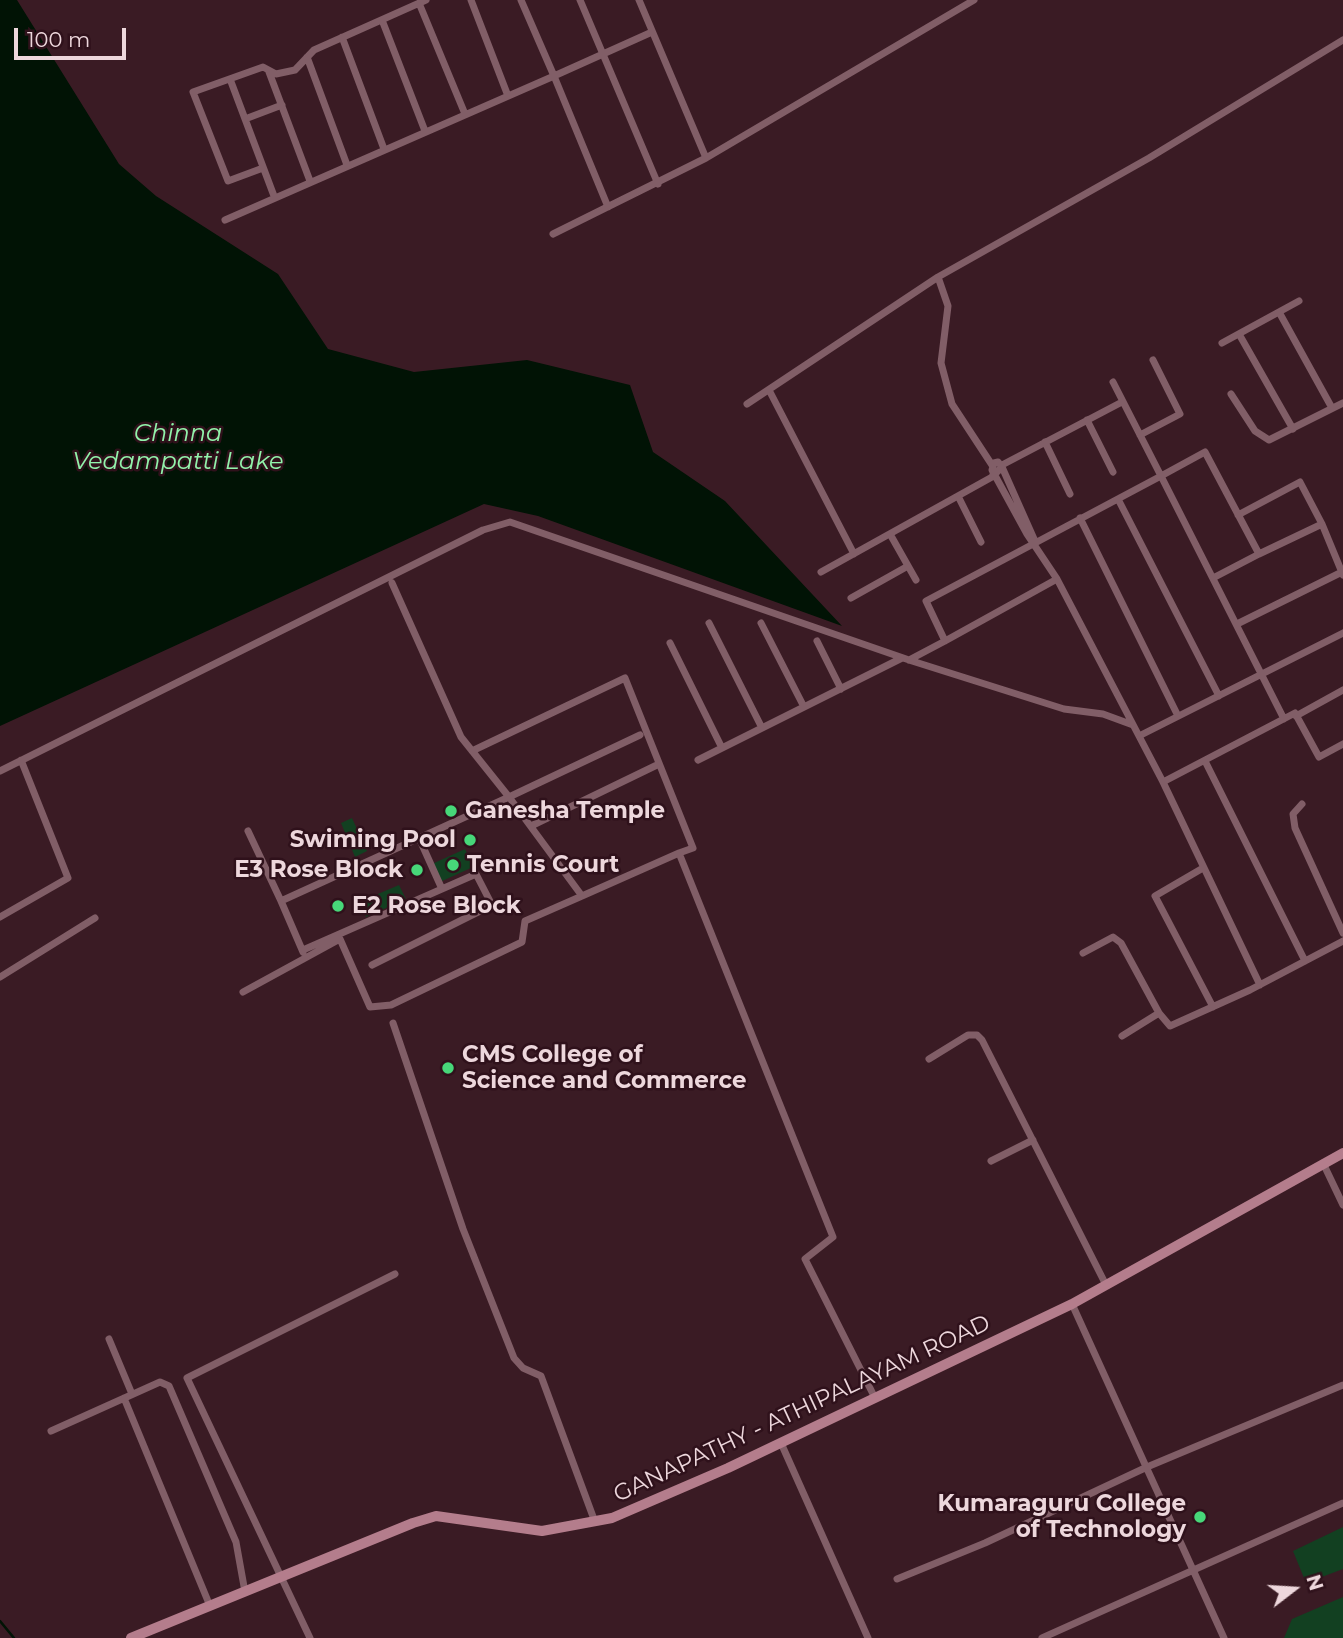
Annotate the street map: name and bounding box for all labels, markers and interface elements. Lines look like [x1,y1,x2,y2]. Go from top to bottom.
scale bar [18,14,130,58]
text: 100 m [27,27,90,52]
water label: Chinna Vedampatti Lake [73,420,283,476]
place label: Ganesha Temple [465,797,665,825]
marker: Ganesha Temple [443,803,459,819]
place label: Swiming Pool [290,826,456,854]
marker: Swiming Pool [462,832,478,848]
place label: Tennis Court [467,851,619,879]
place label: E3 Rose Block [234,856,403,884]
marker: Tennis Court [445,857,461,873]
marker: E3 Rose Block [409,862,425,878]
place label: E2 Rose Block [352,892,521,920]
marker: E2 Rose Block [330,898,346,914]
place label: CMS College of Science and Commerce [462,1041,746,1095]
marker: CMS College of Science and Commerce [440,1060,456,1076]
street label: GANAPATHY - ATHIPALAYAM ROAD [609,1309,995,1509]
place label: Kumaraguru College of Technology [938,1490,1186,1544]
marker: Kumaraguru College of Technology [1192,1509,1208,1525]
north arrow [1259,1554,1329,1624]
text: N [1301,1572,1328,1593]

